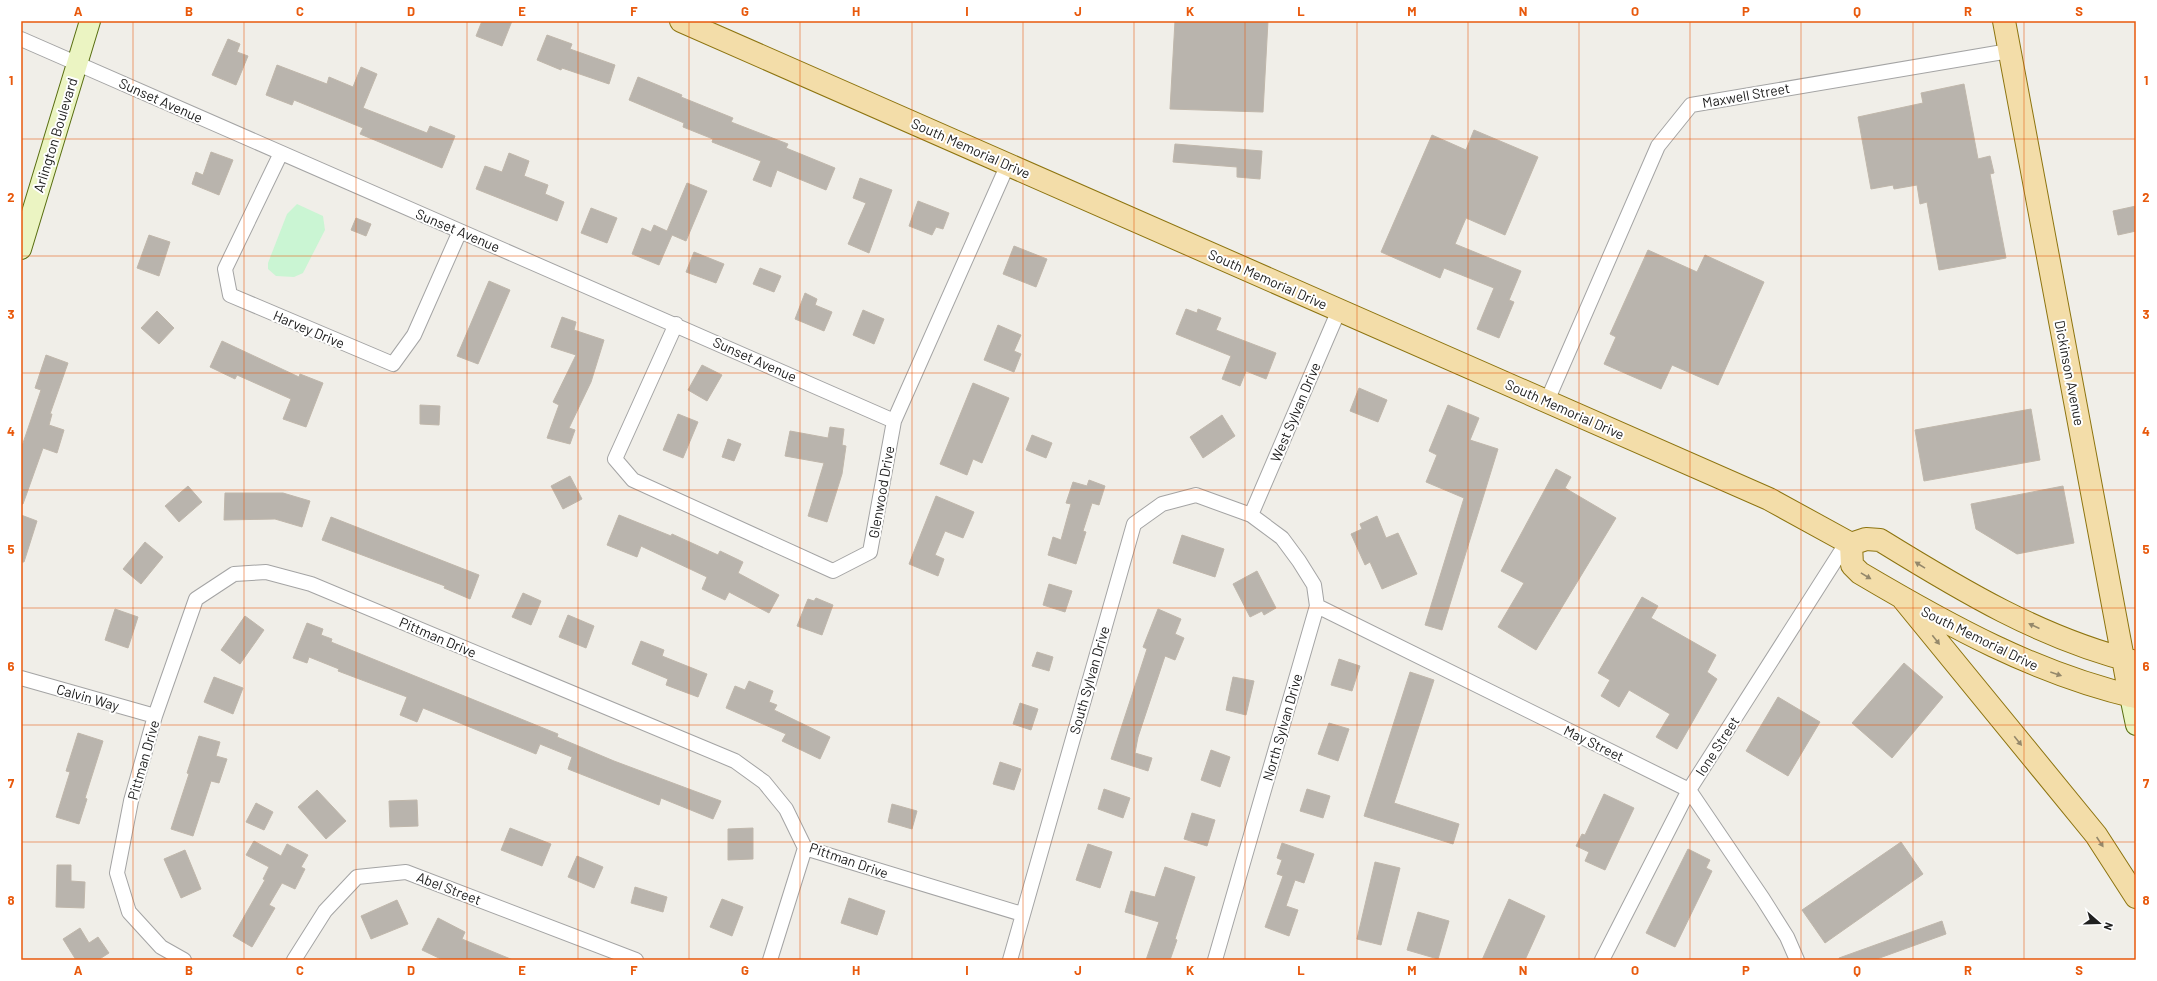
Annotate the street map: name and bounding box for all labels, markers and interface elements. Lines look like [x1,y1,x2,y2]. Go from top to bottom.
text: A [74,3,83,19]
text: B [185,3,193,19]
text: C [296,3,304,19]
text: D [407,3,415,19]
text: E [518,3,526,19]
text: F [630,3,638,19]
text: G [741,3,749,19]
text: H [852,3,860,19]
text: I [965,3,969,19]
text: J [1074,3,1082,19]
text: K [1186,3,1194,19]
text: L [1297,3,1305,19]
text: M [1407,3,1417,19]
text: N [1519,3,1527,19]
text: O [1631,3,1639,19]
text: P [1742,3,1750,19]
text: Q [1853,3,1861,19]
text: R [1964,3,1972,19]
text: S [2075,3,2083,19]
text: 1 [9,72,13,88]
text: 1 [2144,72,2148,88]
street label: Sunset Avenue [117,74,205,126]
street label: Arlington Boulevard [29,76,81,194]
street label: Maxwell Street [1701,79,1791,111]
street label: South Memorial Drive [909,114,1033,182]
text: 2 [7,189,15,205]
text: 2 [2142,189,2150,205]
street label: Sunset Avenue [413,205,503,255]
street label: South Memorial Drive [1206,245,1330,313]
text: 3 [7,306,15,322]
street label: Harvey Drive [271,306,347,352]
text: 3 [2142,306,2150,322]
street label: Dickinson Avenue [2051,319,2089,427]
street label: Sunset Avenue [711,333,799,385]
street label: West Sylvan Drive [1266,360,1324,464]
street label: South Memorial Drive [1503,375,1627,443]
text: 4 [7,423,15,439]
text: 4 [2142,423,2150,439]
street label: Glenwood Drive [865,445,897,539]
text: 5 [7,541,15,557]
text: 5 [2142,541,2150,557]
one-way arrow [1914,561,1926,568]
one-way arrow [1860,573,1872,580]
street label: South Memorial Drive [1919,602,2041,674]
street label: Pittman Drive [397,613,479,661]
one-way arrow [2028,623,2040,629]
street label: South Sylvan Drive [1065,624,1113,736]
one-way arrow [1932,635,1940,646]
text: 6 [8,658,15,674]
text: 6 [2143,658,2150,674]
street label: North Sylvan Drive [1259,671,1305,783]
one-way arrow [2050,671,2062,677]
street label: Calvin Way [55,680,122,714]
street label: Ione Street [1692,713,1742,779]
street label: Pittman Drive [123,718,163,802]
street label: May Street [1561,721,1627,765]
one-way arrow [2014,736,2023,746]
text: 7 [8,775,15,791]
text: 7 [2143,775,2150,791]
one-way arrow [2096,836,2104,847]
street label: Pittman Drive [807,839,891,881]
street label: Abel Street [414,868,484,908]
text: 8 [7,892,15,908]
text: 8 [2142,892,2150,908]
north arrow [2079,903,2119,943]
text: N [2102,921,2116,932]
text: A [74,962,83,978]
text: B [185,962,193,978]
text: C [296,962,304,978]
text: D [407,962,415,978]
text: E [518,962,526,978]
text: F [630,962,638,978]
text: G [741,962,749,978]
text: H [852,962,860,978]
text: I [965,962,969,978]
text: J [1074,962,1082,978]
text: K [1186,962,1194,978]
text: L [1297,962,1305,978]
text: M [1407,962,1417,978]
text: N [1519,962,1527,978]
text: O [1631,962,1639,978]
text: P [1742,962,1750,978]
text: Q [1853,962,1861,978]
text: R [1964,962,1972,978]
text: S [2075,962,2083,978]

